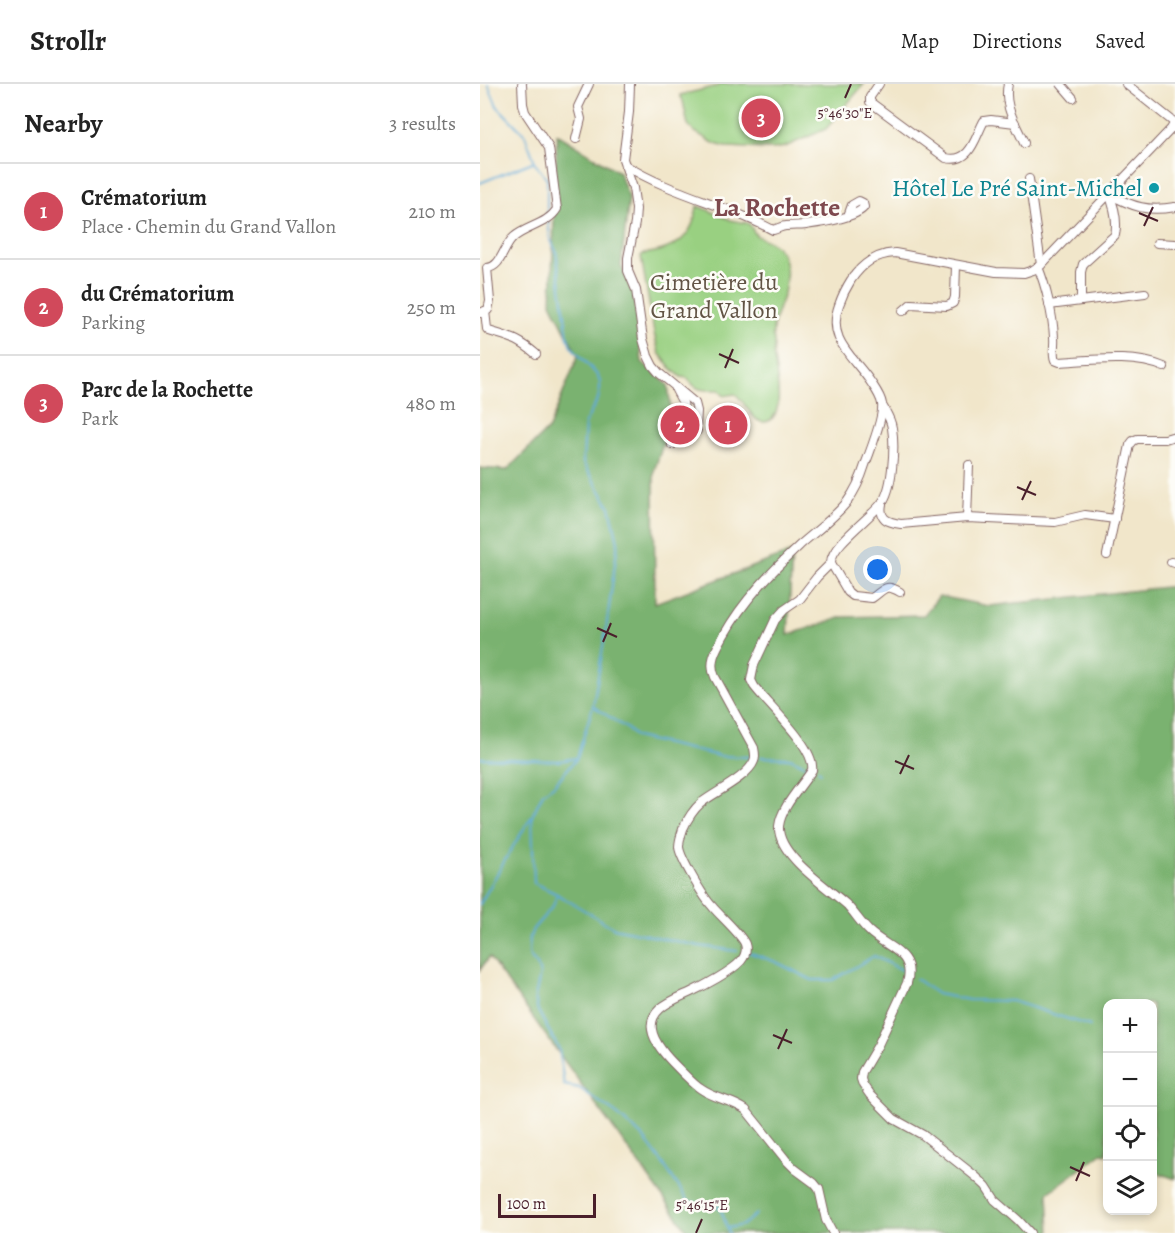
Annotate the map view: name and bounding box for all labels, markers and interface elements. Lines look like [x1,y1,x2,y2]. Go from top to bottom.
text: Strollr [30,22,106,60]
text: Map [901,27,939,55]
text: Directions [972,27,1062,55]
text: Saved [1095,27,1145,55]
pin: 3 [742,96,780,141]
text: 5°46'30"E [818,103,872,123]
text: Nearby [24,106,103,141]
text: 3 results [389,110,456,137]
place label: Hôtel Le Pré Saint-Michel [892,172,1142,204]
marker: Hôtel Le Pré Saint-Michel [1147,181,1161,195]
text: Crématorium [81,183,207,213]
district label: La Rochette [714,190,840,225]
text: 1 [40,198,47,225]
text: 210 m [408,198,456,225]
text: Place · Chemin du Grand Vallon [81,213,336,240]
park label: Cimetière du Grand Vallon [650,266,778,326]
text: du Crématorium [81,279,234,309]
text: 2 [39,294,48,321]
text: 250 m [407,294,456,321]
text: Parking [81,309,145,336]
text: Parc de la Rochette [81,375,253,405]
text: 3 [39,390,48,417]
text: 480 m [406,390,456,417]
pin: 2 [660,402,700,448]
pin: 1 [708,402,748,448]
text: Park [81,405,119,432]
your location [863,555,892,584]
map controls [1103,999,1157,1215]
button: + [1103,999,1157,1053]
button: − [1103,1053,1157,1107]
button: locate [1103,1107,1157,1161]
button: layers [1103,1161,1157,1215]
scale bar [498,1191,596,1218]
text: 100 m [507,1193,546,1215]
text: 5°46'15"E [676,1195,728,1215]

